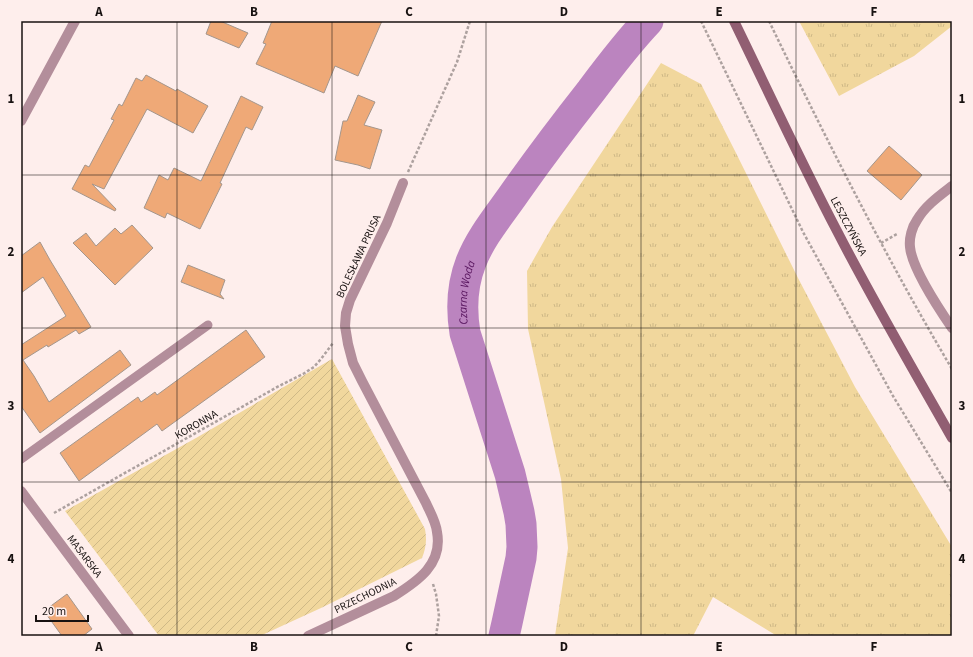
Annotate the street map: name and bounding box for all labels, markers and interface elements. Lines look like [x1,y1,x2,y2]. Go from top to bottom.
text: A [94,3,103,21]
text: B [250,3,258,21]
text: C [405,3,413,21]
text: D [560,3,568,21]
text: E [715,3,723,21]
text: F [871,3,878,21]
text: 1 [8,90,15,108]
text: 1 [959,90,966,108]
street label: LESZCZYŃSKA [827,194,870,259]
street label: BOLESŁAWA PRUSA [333,212,384,300]
text: 2 [8,243,15,261]
text: 2 [959,243,966,261]
water label: Czarna Woda [455,257,480,326]
text: 3 [8,397,15,415]
text: 3 [959,397,966,415]
street label: KORONNA [172,406,220,443]
street label: MASARSKA [64,532,106,581]
text: 4 [8,550,15,568]
text: 4 [959,550,966,568]
street label: PRZECHODNIA [332,574,399,617]
scale bar [36,597,88,623]
text: 20 m [42,603,66,620]
text: A [94,638,103,656]
text: B [250,638,258,656]
text: C [405,638,413,656]
text: D [560,638,568,656]
text: E [715,638,723,656]
text: F [871,638,878,656]

